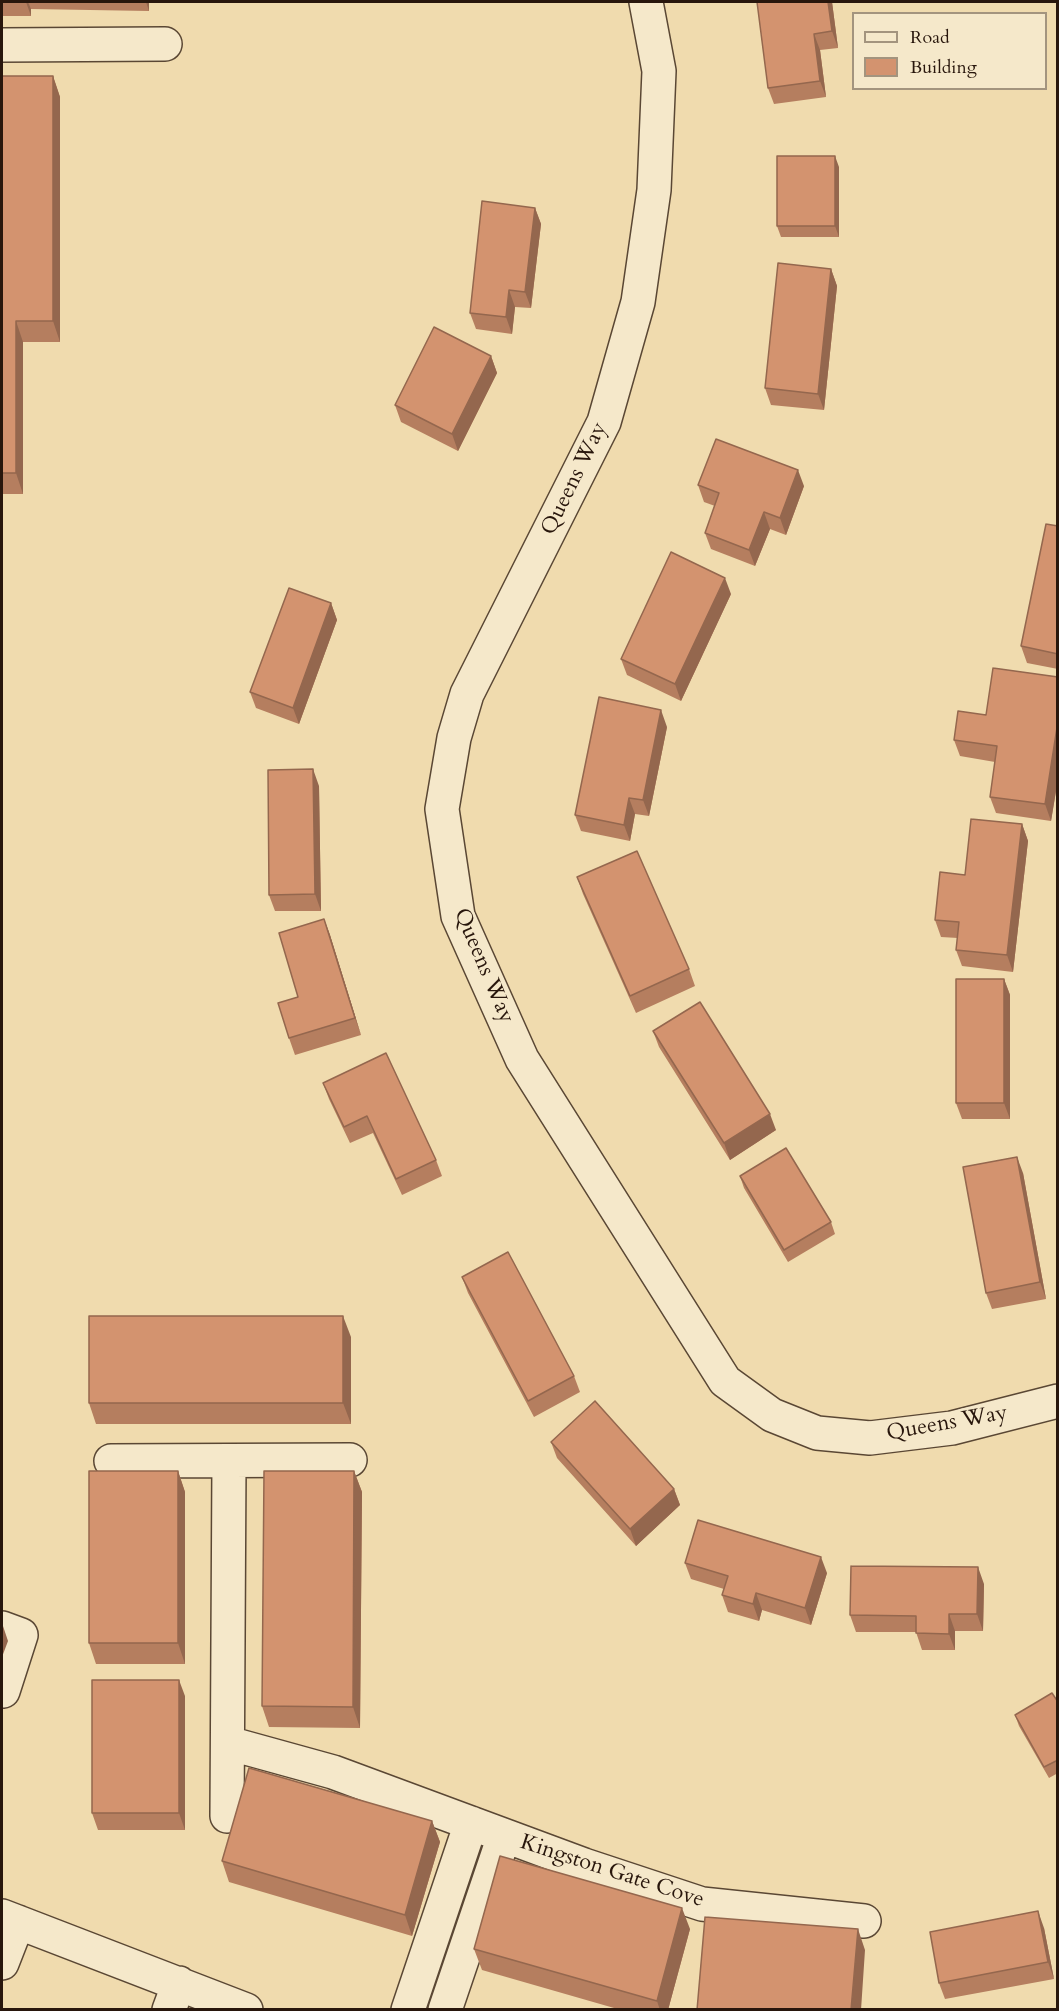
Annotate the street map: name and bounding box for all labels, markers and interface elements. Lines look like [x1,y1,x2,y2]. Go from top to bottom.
legend [852,12,1047,90]
text: Road [910,25,950,50]
text: Building [910,55,977,80]
street label: Queens Way [536,418,614,540]
street label: Queens Way [447,905,519,1027]
street label: Queens Way [885,1400,1009,1448]
street label: Kingston Gate Cove [517,1830,707,1914]

